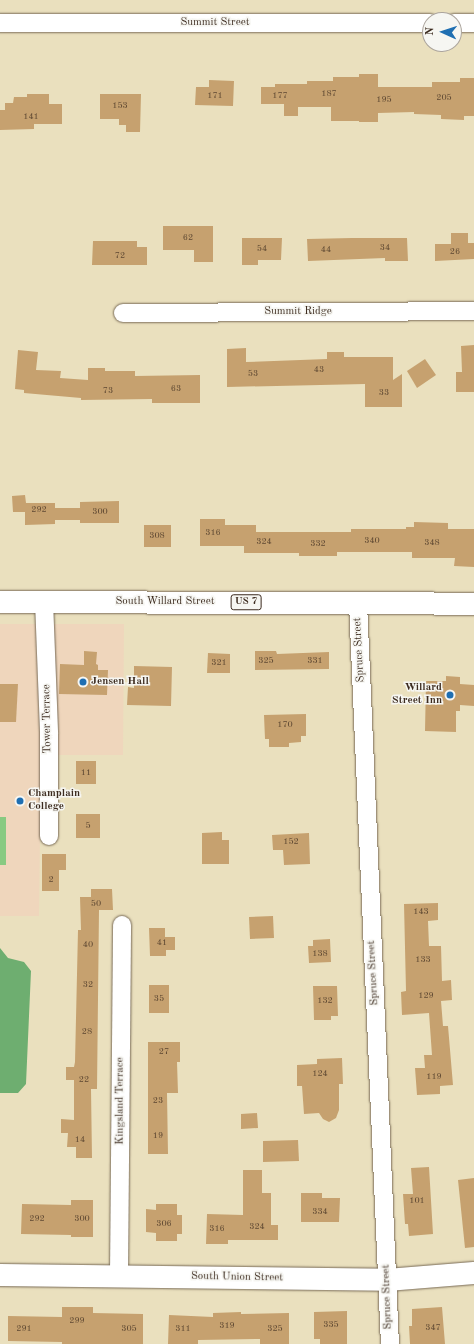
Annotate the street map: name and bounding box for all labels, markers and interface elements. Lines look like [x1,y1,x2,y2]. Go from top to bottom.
north arrow [422,12,462,52]
street label: Summit Street [180,16,250,30]
text: N [425,27,436,36]
house number: 187 [321,89,337,99]
house number: 171 [207,91,223,101]
house number: 177 [272,91,288,101]
house number: 205 [436,93,452,103]
house number: 195 [376,95,392,105]
house number: 153 [112,101,128,111]
house number: 141 [23,112,39,122]
house number: 62 [183,233,193,243]
house number: 34 [380,243,390,253]
house number: 54 [257,244,267,254]
house number: 44 [321,245,331,255]
house number: 26 [450,247,460,257]
house number: 72 [115,251,125,261]
street label: Summit Ridge [264,305,332,319]
house number: 43 [314,365,324,375]
house number: 53 [248,369,258,379]
house number: 63 [171,384,181,394]
house number: 73 [103,386,113,396]
house number: 33 [379,388,389,398]
house number: 292 [31,505,47,515]
house number: 300 [92,507,108,517]
house number: 316 [205,528,221,538]
house number: 308 [149,531,165,541]
house number: 340 [364,536,380,546]
house number: 324 [256,537,272,547]
house number: 348 [424,538,440,548]
house number: 332 [310,539,326,549]
road number: US 7 [230,594,262,610]
street label: South Willard Street [115,595,215,609]
street label: Spruce Street [352,617,368,683]
house number: 325 [258,656,274,666]
house number: 331 [307,656,323,666]
house number: 321 [211,658,227,668]
place label: Jensen Hall [91,675,149,689]
marker: Jensen Hall [78,677,88,687]
place label: Willard Street Inn [392,682,442,708]
street label: Tower Terrace [41,684,55,754]
marker: Willard Street Inn [445,690,455,700]
house number: 170 [277,720,293,730]
house number: 11 [81,768,91,778]
place label: Champlain College [28,788,80,814]
marker: Champlain College [15,796,25,806]
house number: 5 [85,821,91,831]
house number: 152 [283,837,299,847]
house number: 2 [48,875,54,885]
house number: 50 [91,899,101,909]
house number: 143 [413,907,429,917]
house number: 41 [157,938,167,948]
house number: 40 [83,940,93,950]
street label: Spruce Street [366,940,382,1006]
house number: 138 [312,949,328,959]
house number: 133 [415,955,431,965]
house number: 32 [83,980,93,990]
house number: 129 [418,991,434,1001]
house number: 35 [154,994,164,1004]
house number: 132 [317,996,333,1006]
house number: 28 [82,1027,92,1037]
house number: 27 [159,1047,169,1057]
street label: Kingsland Terrace [114,1057,128,1145]
house number: 124 [312,1069,328,1079]
house number: 119 [426,1072,442,1082]
house number: 22 [79,1075,89,1085]
house number: 23 [153,1096,163,1106]
house number: 19 [153,1131,163,1141]
house number: 14 [75,1135,85,1145]
house number: 101 [409,1196,425,1206]
house number: 334 [312,1207,328,1217]
house number: 292 [29,1214,45,1224]
house number: 300 [74,1214,90,1224]
house number: 306 [156,1219,172,1229]
house number: 324 [249,1222,265,1232]
house number: 316 [209,1224,225,1234]
street label: Spruce Street [380,1264,396,1330]
street label: South Union Street [191,1271,283,1285]
house number: 299 [69,1316,85,1326]
house number: 335 [323,1320,339,1330]
house number: 319 [219,1321,235,1331]
house number: 347 [425,1323,441,1333]
house number: 291 [16,1324,32,1334]
house number: 305 [121,1324,137,1334]
house number: 311 [175,1324,191,1334]
house number: 325 [267,1324,283,1334]

